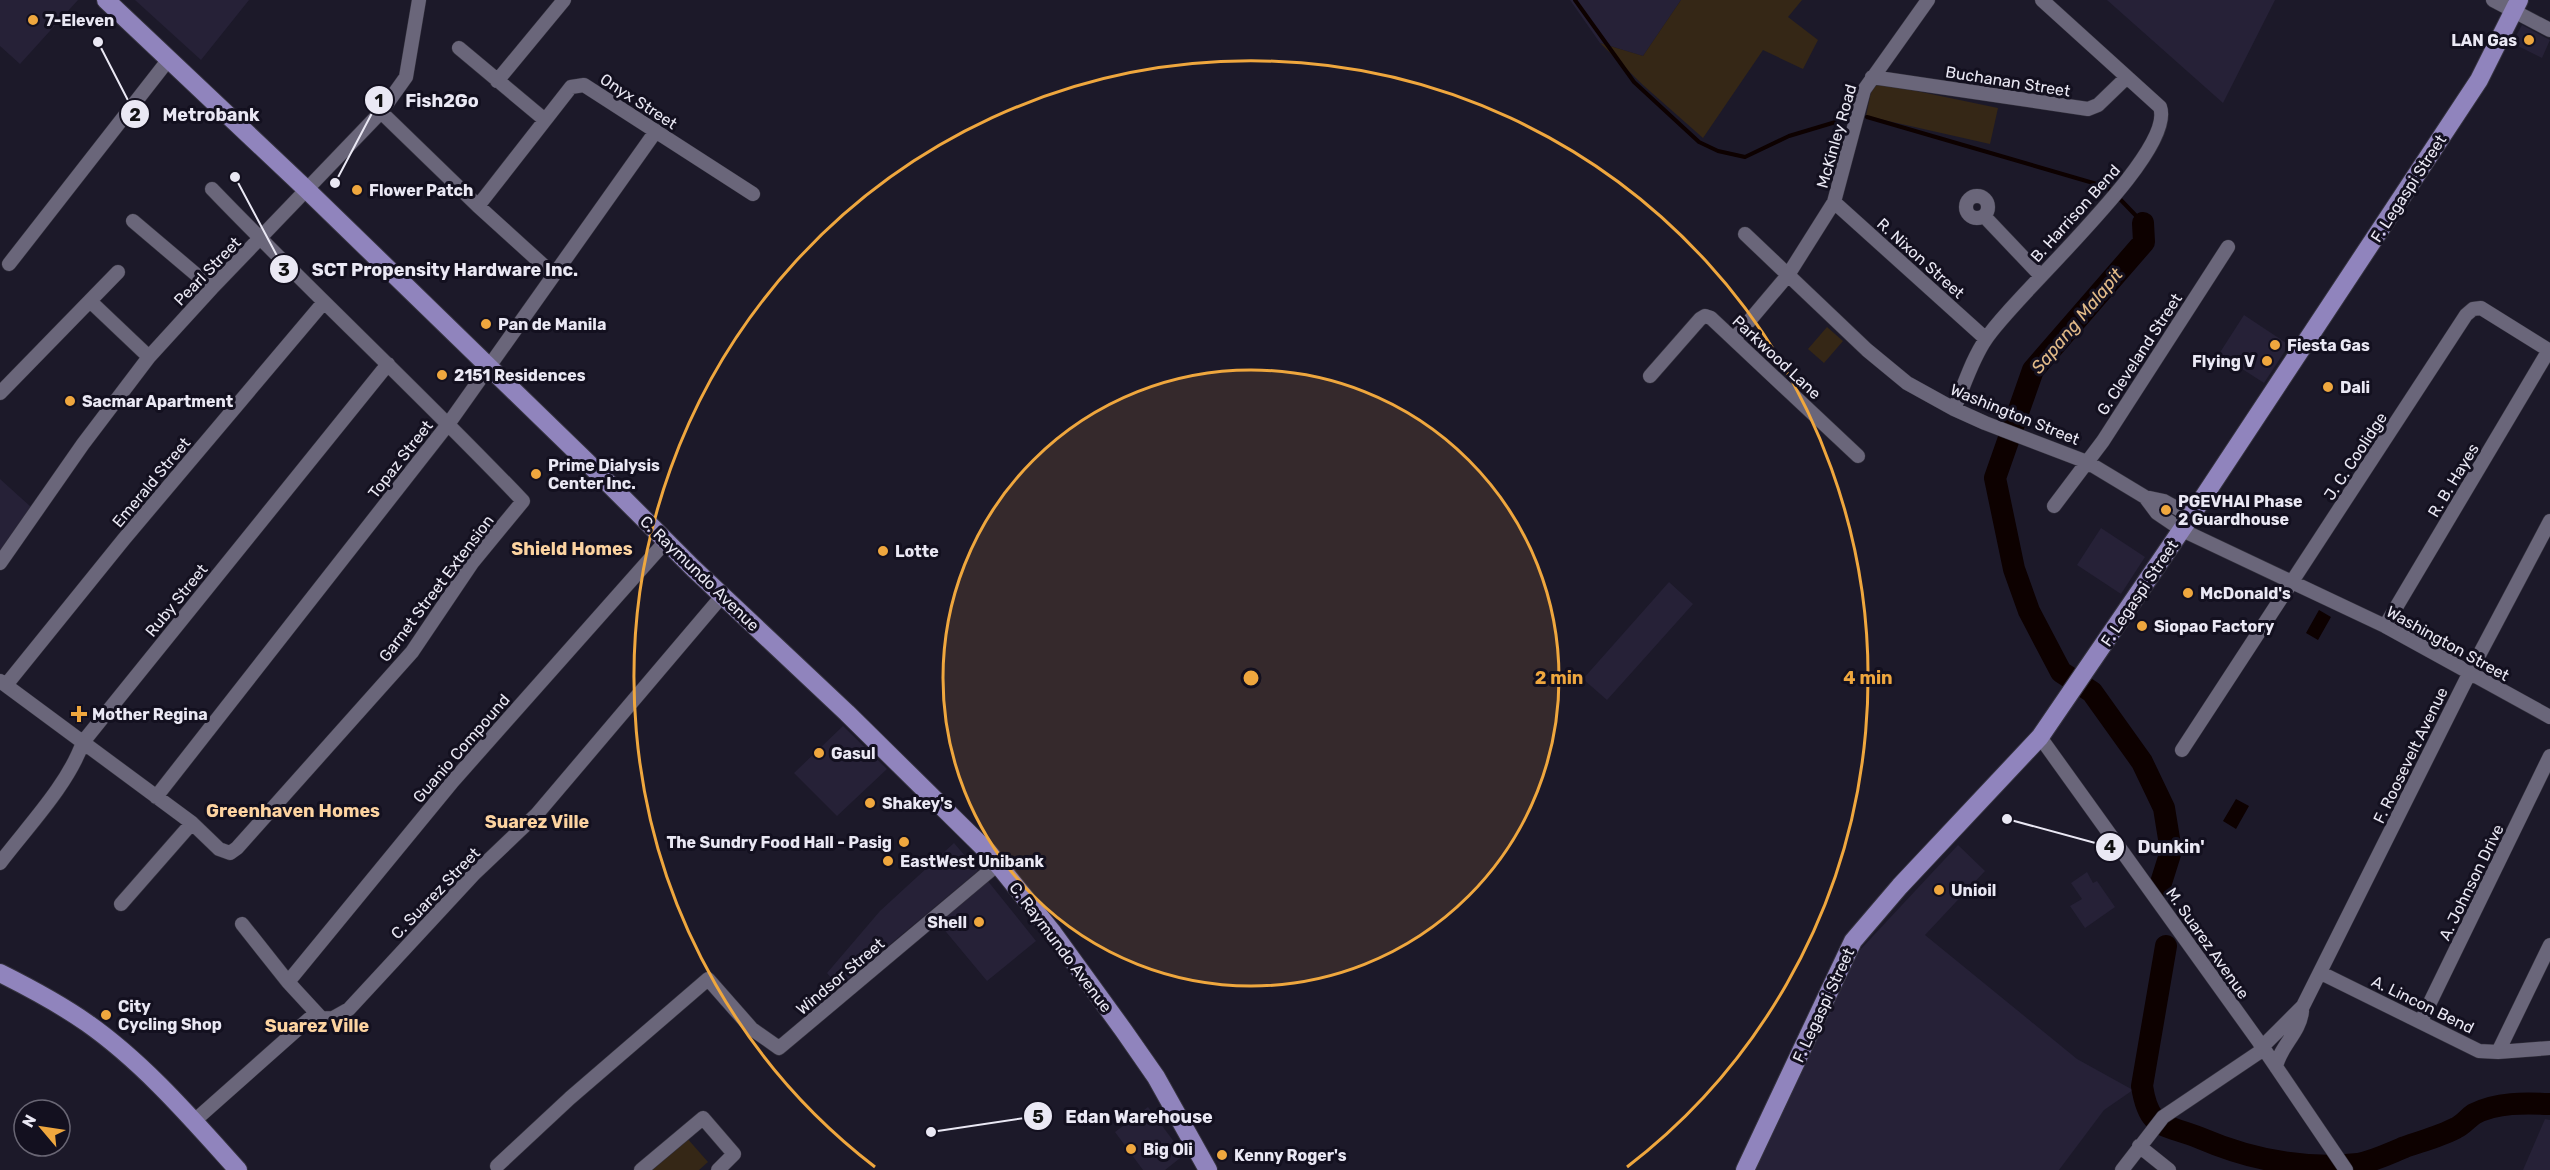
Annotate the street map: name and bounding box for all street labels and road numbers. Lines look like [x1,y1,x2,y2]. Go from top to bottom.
street label: Buchanan Street [1944,62,2072,101]
street label: Onyx Street [597,70,681,133]
street label: McKinley Road [1813,82,1860,190]
street label: F. Legaspi Street [2367,131,2450,246]
street label: B. Harrison Bend [2027,161,2124,266]
street label: R. Nixon Street [1873,214,1968,303]
street label: Pearl Street [170,233,245,310]
street label: G. Cleveland Street [2093,290,2186,419]
street label: Parkwood Lane [1728,311,1825,403]
street label: Washington Street [1947,380,2082,449]
street label: J. C. Coolidge [2320,409,2391,504]
street label: Topaz Street [364,417,437,502]
street label: Emerald Street [108,434,194,531]
street label: R. B. Hayes [2424,440,2483,521]
street label: Garnet Street Extension [375,511,498,665]
street label: C. Raymundo Avenue [636,512,763,635]
street label: F. Legaspi Street [2097,536,2182,650]
street label: Ruby Street [141,560,211,640]
street label: Washington Street [2383,602,2513,685]
street label: F. Roosevelt Avenue [2369,684,2452,826]
street label: Guanio Compound [409,690,514,807]
street label: A. Johnson Drive [2435,821,2508,943]
street label: C. Suarez Street [387,844,484,943]
street label: C. Raymundo Avenue [1005,878,1116,1016]
street label: M. Suarez Avenue [2162,884,2253,1003]
street label: Windsor Street [792,934,888,1019]
street label: F. Legaspi Street [1789,945,1858,1066]
street label: A. Lincon Bend [2368,971,2477,1037]

